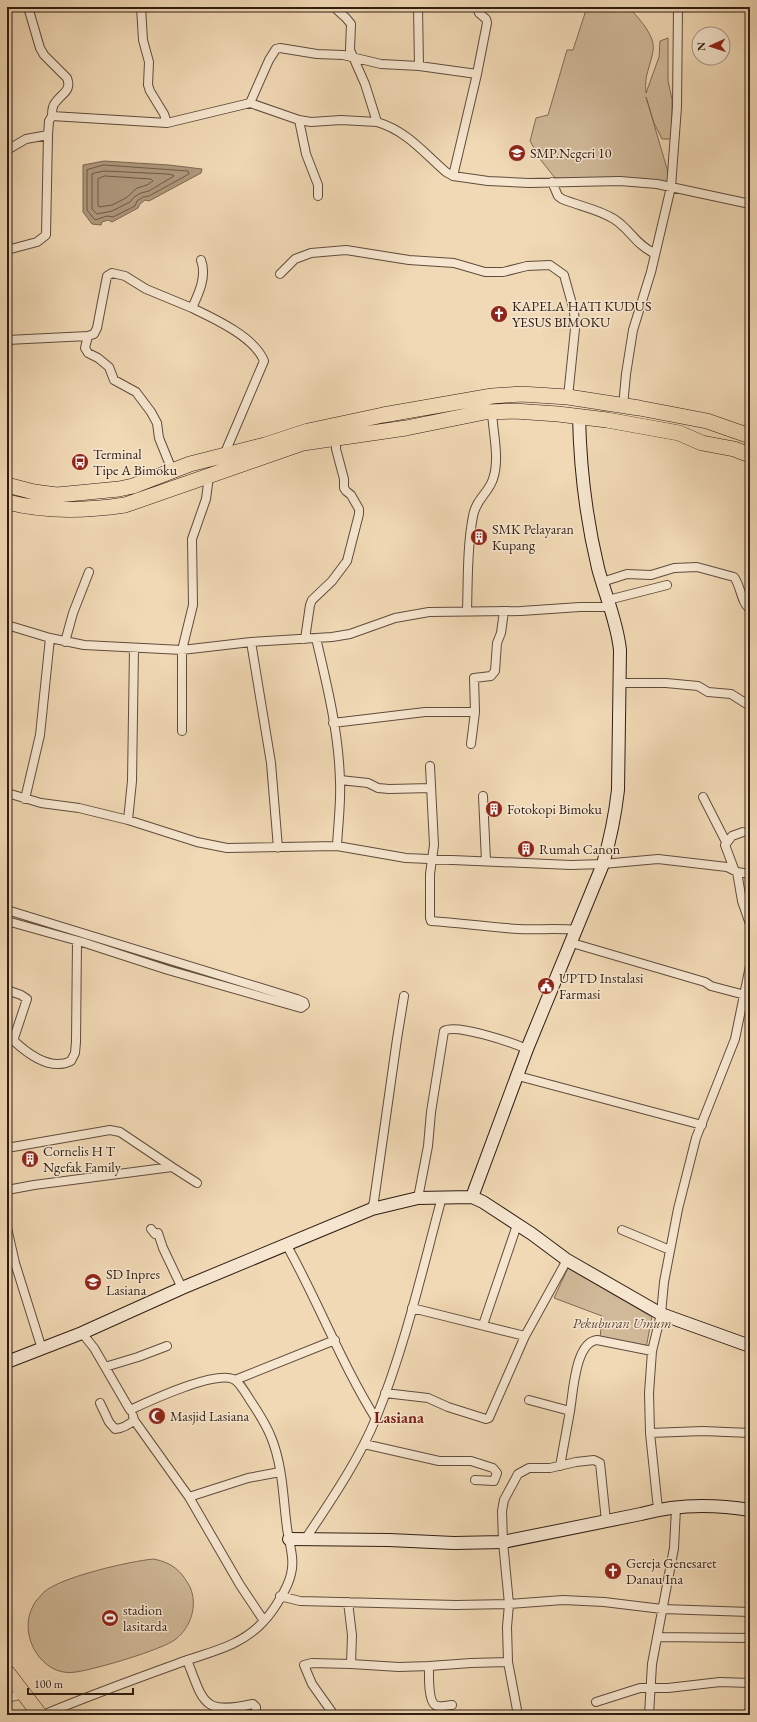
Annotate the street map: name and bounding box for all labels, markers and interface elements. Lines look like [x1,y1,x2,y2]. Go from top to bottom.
north arrow [691,26,731,66]
text: N [694,42,708,51]
school or university icon: SMP.Negeri 10 [507,143,527,163]
place label: SMP.Negeri 10 [530,144,612,162]
place label: KAPELA HATI KUDUS YESUS BIMOKU [512,297,651,331]
church icon: KAPELA HATI KUDUS YESUS BIMOKU [489,304,509,324]
place label: Terminal Tipe A Bimoku [93,445,178,479]
bus stop icon: Terminal Tipe A Bimoku [70,452,90,472]
place label: SMK Pelayaran Kupang [492,520,575,554]
building icon: SMK Pelayaran Kupang [469,527,489,547]
building icon: Fotokopi Bimoku [484,799,504,819]
place label: Fotokopi Bimoku [507,800,603,818]
building icon: Rumah Canon [516,839,536,859]
place label: Rumah Canon [539,840,621,858]
place label: UPTD Instalasi Farmasi [559,969,644,1003]
public building icon: UPTD Instalasi Farmasi [536,976,556,996]
place label: Cornelis H T Ngefak Family [43,1142,122,1176]
building icon: Cornelis H T Ngefak Family [20,1149,40,1169]
place label: SD Inpres Lasiana [106,1265,160,1299]
school or university icon: SD Inpres Lasiana [83,1272,103,1292]
park label: Pekuburan Umum [572,1314,672,1332]
mosque icon: Masjid Lasiana [147,1406,167,1426]
place label: Masjid Lasiana [170,1407,250,1425]
district label: Lasiana [374,1407,425,1428]
place label: Gereja Genesaret Danau Ina [626,1554,717,1588]
church icon: Gereja Genesaret Danau Ina [603,1561,623,1581]
place label: stadion lasitarda [123,1601,168,1635]
sports icon: stadion lasitarda [100,1608,120,1628]
scale bar [28,1670,133,1696]
text: 100 m [34,1676,64,1692]

